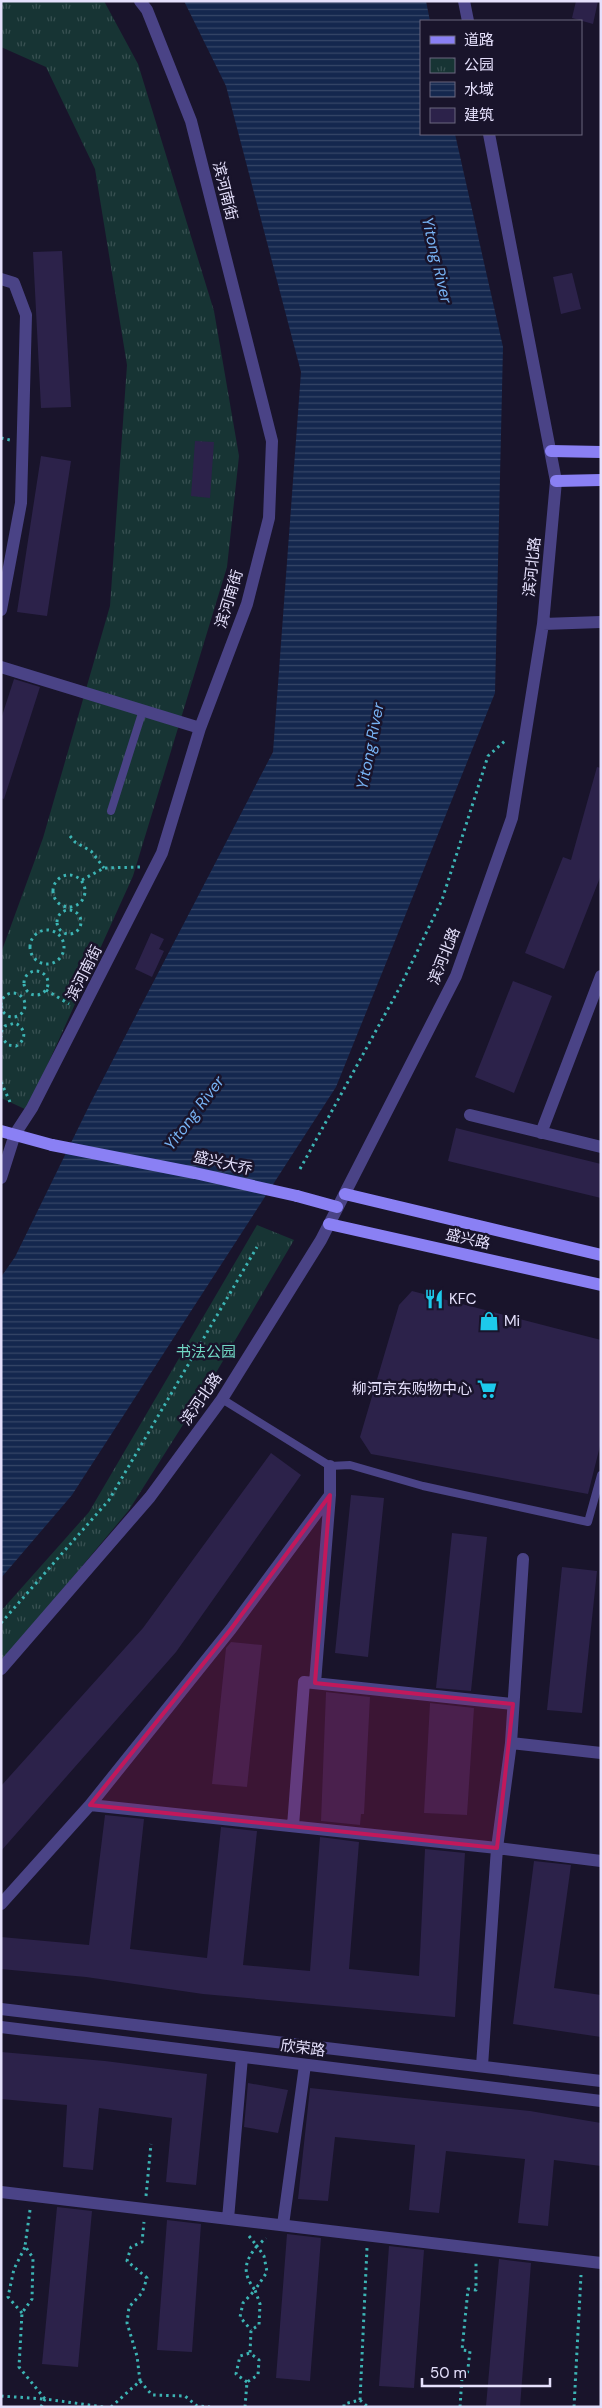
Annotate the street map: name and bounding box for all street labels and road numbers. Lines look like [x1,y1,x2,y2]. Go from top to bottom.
street label: 滨河南街 [208,159,242,223]
street label: 滨河北路 [519,536,545,598]
street label: 滨河南街 [211,567,247,631]
street label: 滨河北路 [423,924,465,988]
street label: 滨河南街 [61,942,107,1004]
street label: 盛兴大乔 [192,1147,254,1179]
street label: 盛兴路 [444,1224,492,1254]
street label: 滨河北路 [176,1369,226,1429]
street label: 欣荣路 [279,2035,327,2061]

